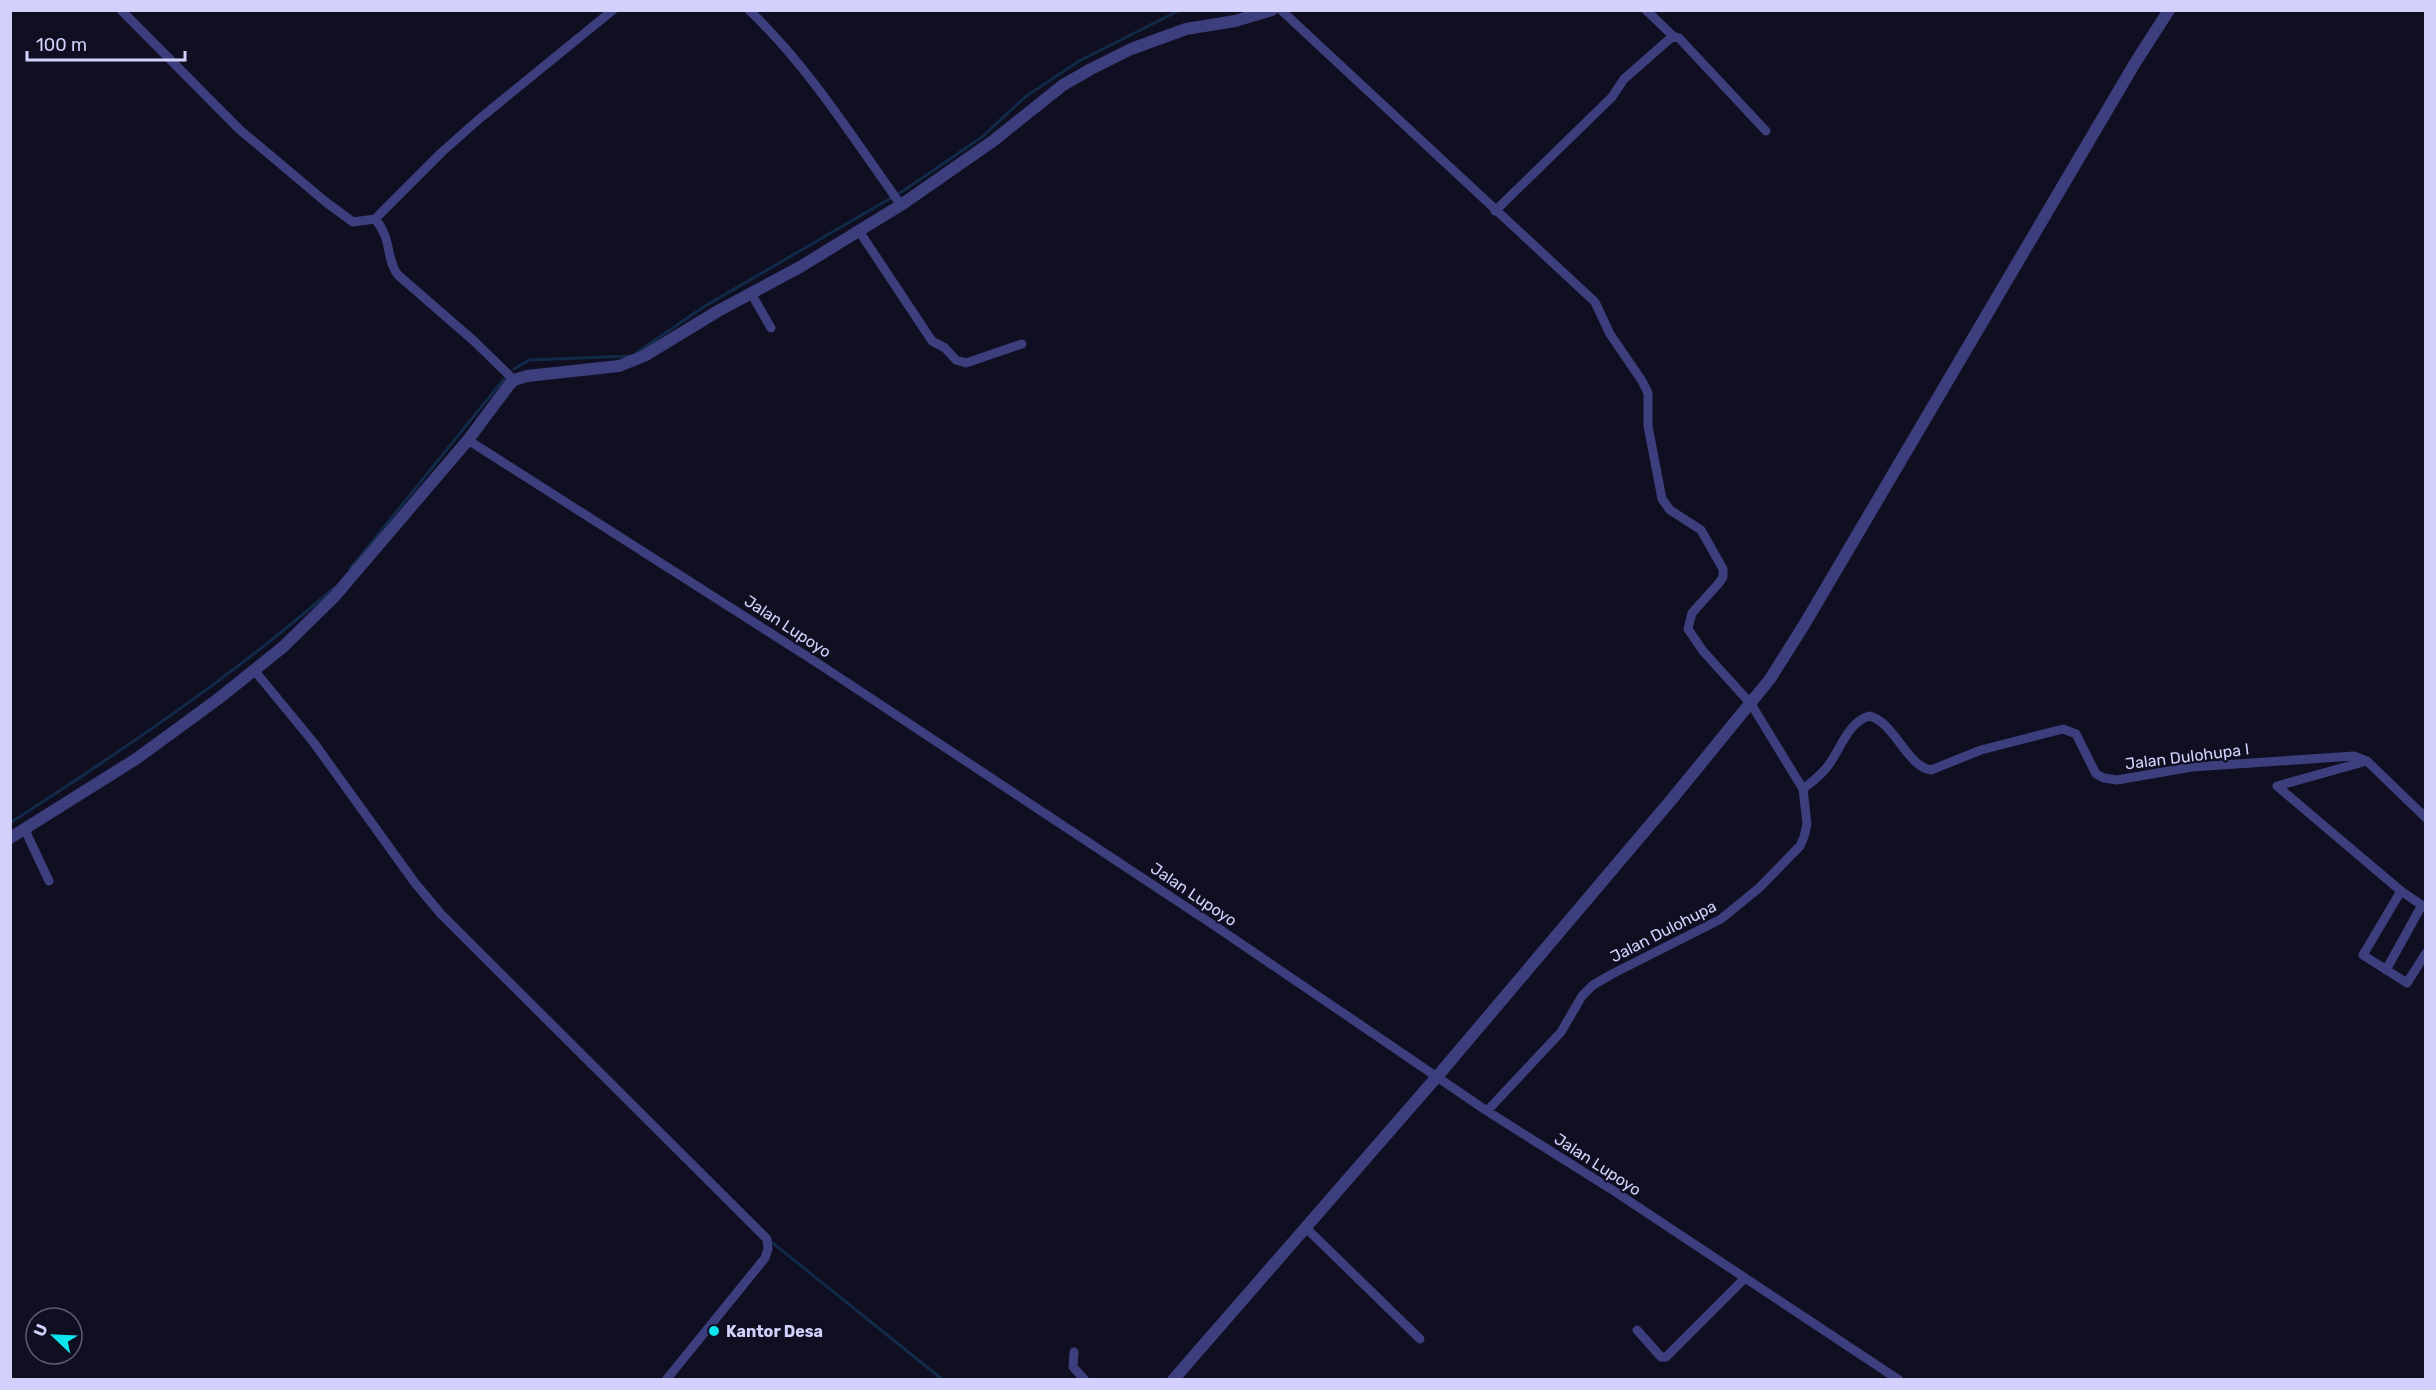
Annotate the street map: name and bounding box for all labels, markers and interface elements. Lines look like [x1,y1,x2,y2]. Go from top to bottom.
scale bar [27,24,184,62]
text: 100 m [36,34,87,56]
street label: Jalan Lupoyo [741,591,835,662]
street label: Jalan Dulohupa I [2124,739,2250,774]
street label: Jalan Lupoyo [1147,859,1240,930]
street label: Jalan Dulohupa [1607,896,1720,966]
street label: Jalan Lupoyo [1551,1129,1645,1200]
north arrow [24,1306,84,1366]
text: U [30,1321,52,1339]
place label: Kantor Desa [726,1322,823,1341]
marker: Kantor Desa [707,1324,721,1338]

